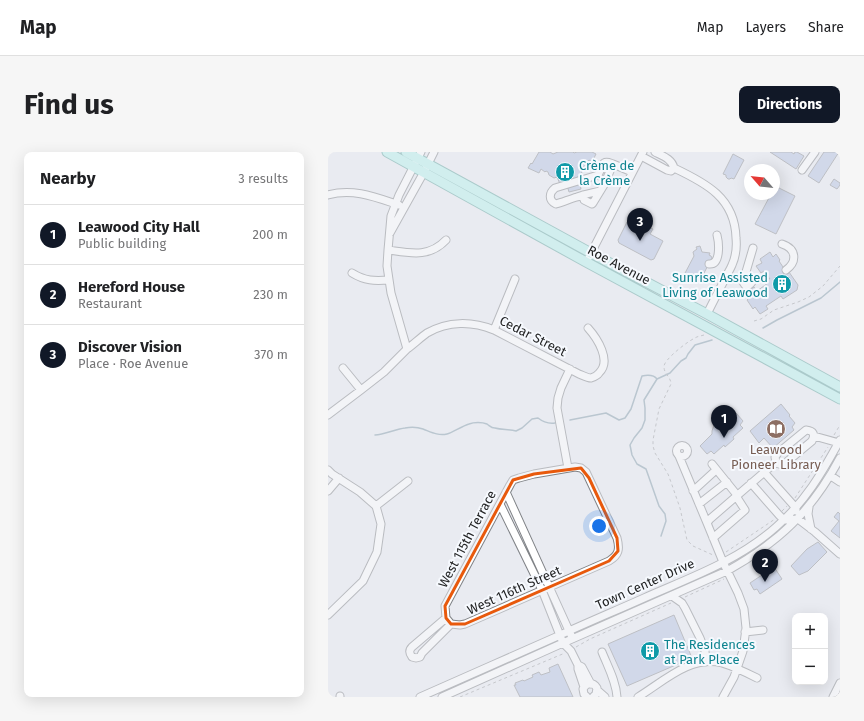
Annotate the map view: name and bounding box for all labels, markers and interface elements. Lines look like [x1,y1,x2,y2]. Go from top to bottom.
text: Map [20,16,57,39]
text: Map [697,19,723,36]
text: Layers [745,19,786,36]
text: Share [808,19,844,36]
button: Directions [739,86,840,123]
text: Find us [24,88,114,121]
place label: Crème de la Crème [579,158,634,188]
building icon: Crème de la Crème [554,161,576,183]
north arrow [744,164,780,200]
text: Nearby [40,168,95,189]
text: 3 results [238,171,288,186]
pin: 3 [627,208,653,241]
text: Leawood City Hall [78,218,200,236]
text: 1 [50,227,56,242]
text: 200 m [252,227,288,242]
text: Public building [78,236,166,251]
street label: Roe Avenue [585,242,653,288]
place label: Sunrise Assisted Living of Leawood [662,270,768,300]
building icon: Sunrise Assisted Living of Leawood [771,273,793,295]
text: Hereford House [78,278,185,296]
text: 2 [50,287,56,302]
text: 230 m [253,287,288,302]
text: Restaurant [78,296,142,311]
street label: Cedar Street [497,313,569,359]
text: Discover Vision [78,338,182,356]
text: 3 [50,347,56,362]
text: 370 m [254,347,288,362]
text: Place · Roe Avenue [78,356,188,371]
pin: 1 [711,405,737,438]
library icon: Leawood Pioneer Library [765,418,787,440]
place label: Leawood Pioneer Library [731,442,822,472]
street label: West 115th Terrace [435,488,499,590]
your location [589,516,609,536]
pin: 2 [752,549,778,582]
street label: Town Center Drive [593,556,697,612]
street label: West 116th Street [465,562,563,617]
map controls [792,613,828,685]
button: + [792,613,828,649]
place label: The Residences at Park Place [664,637,755,667]
building icon: The Residences at Park Place [639,640,661,662]
button: − [792,649,828,685]

